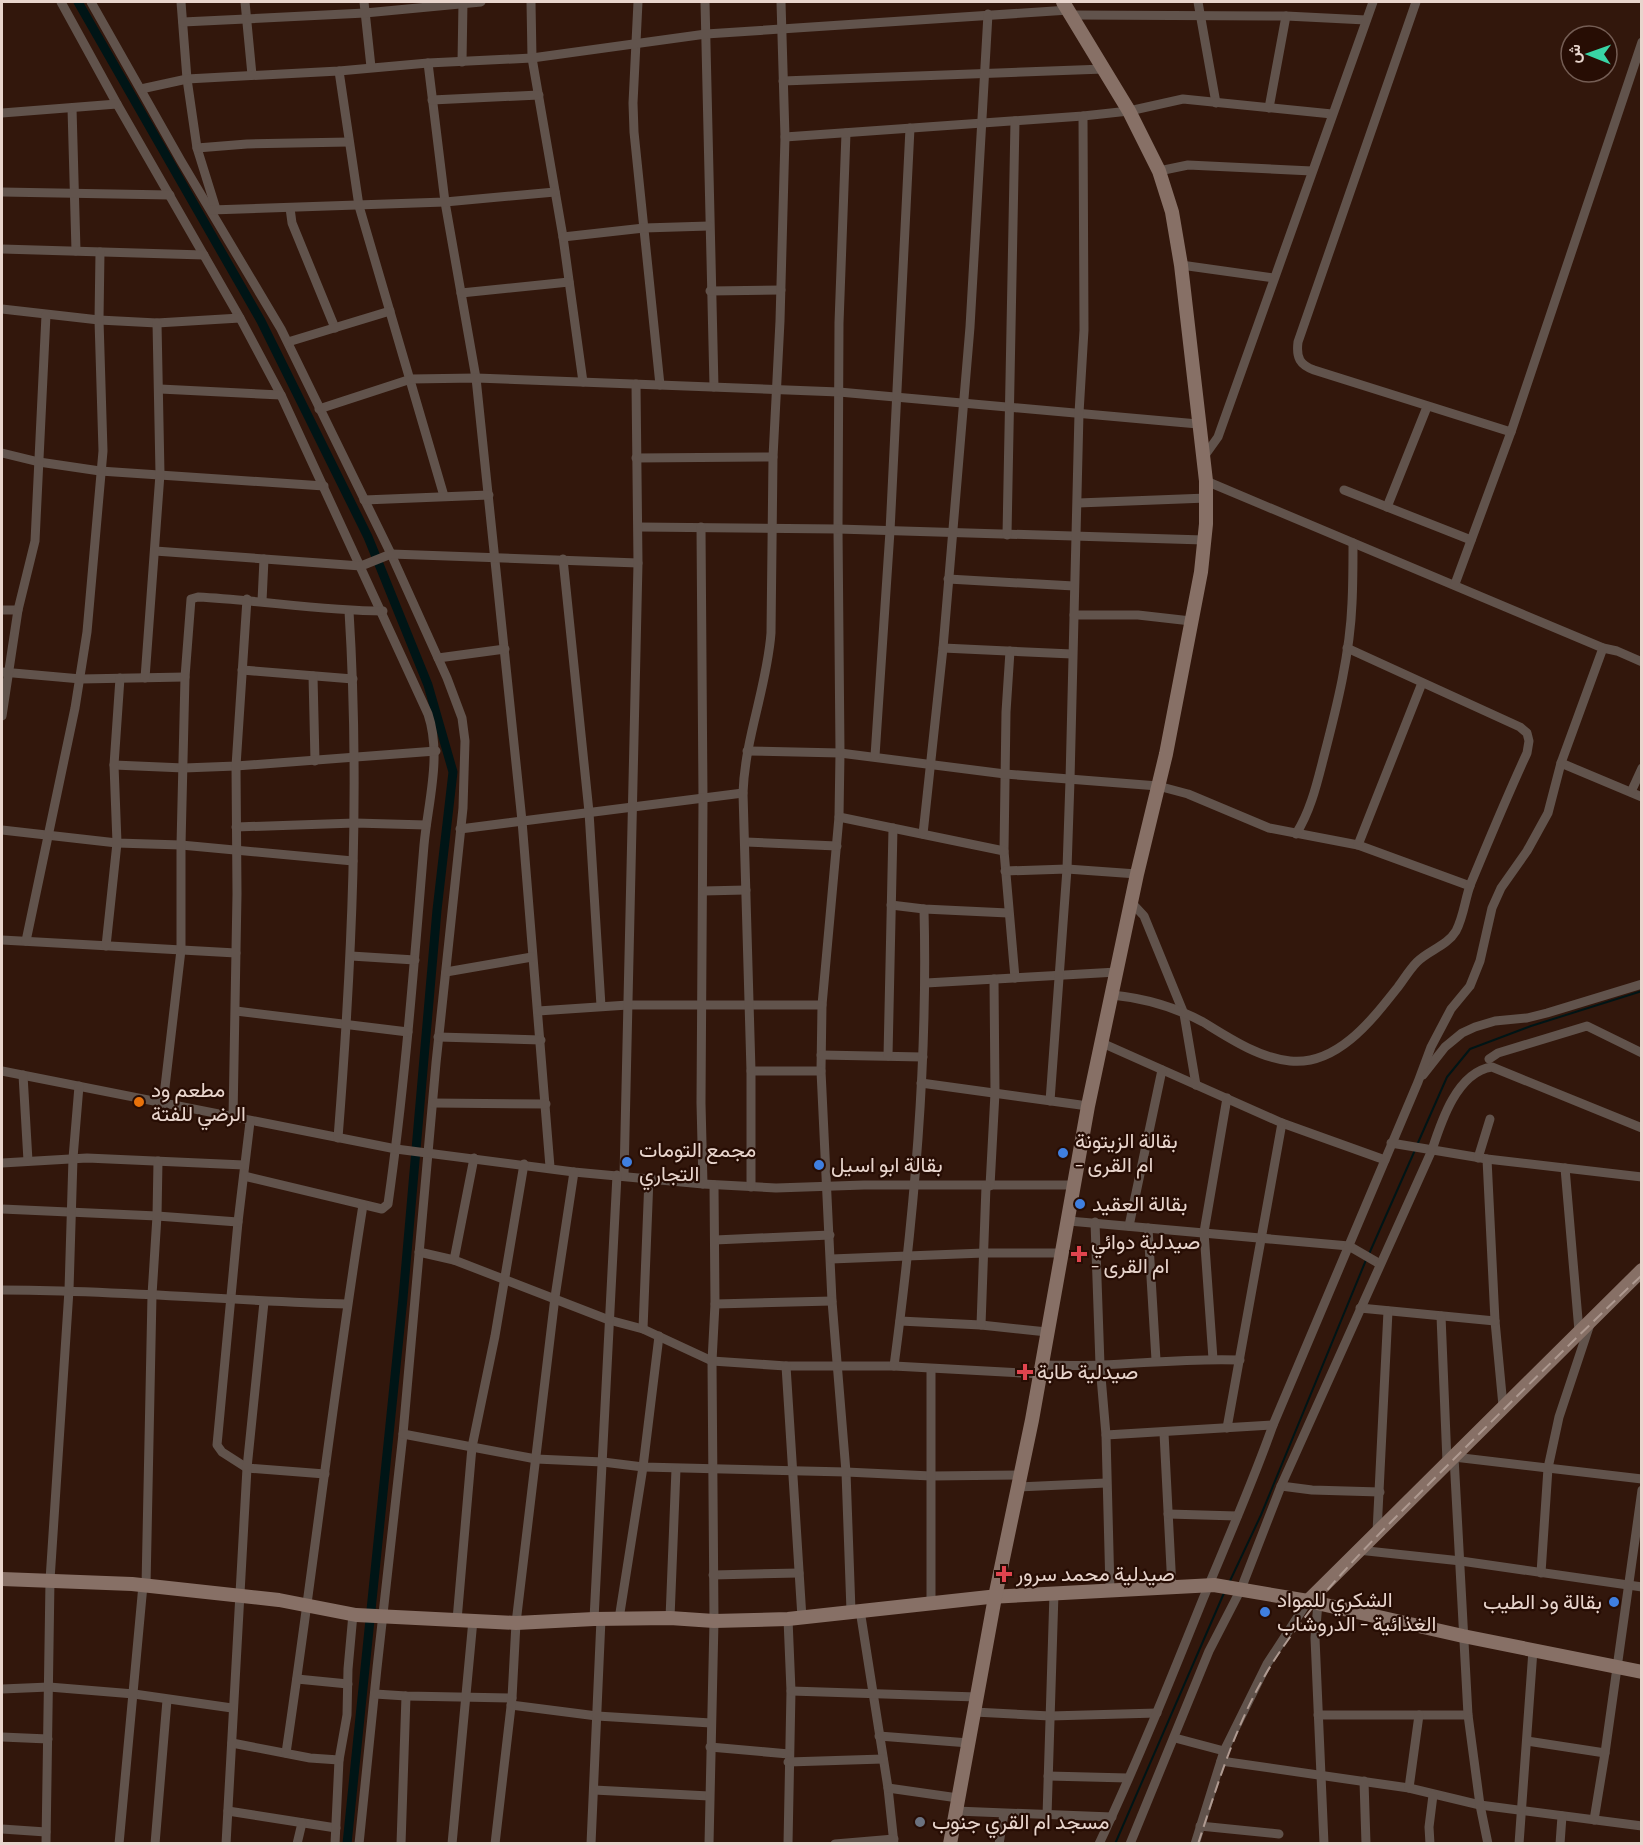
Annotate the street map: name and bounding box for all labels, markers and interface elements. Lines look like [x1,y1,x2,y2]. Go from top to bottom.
north arrow [1559,24,1619,84]
text: ش [1564,44,1584,64]
place label: مطعم ود الرضي للفتة [151,1076,246,1131]
marker: مطعم ود الرضي للفتة [132,1095,146,1109]
place label: بقالة الزيتونة - ام القرى [1075,1127,1178,1179]
place label: مجمع التومات التجاري [639,1136,756,1191]
marker: بقالة الزيتونة - ام القرى [1056,1146,1070,1160]
place label: بقالة ابو اسيل [831,1151,943,1178]
marker: مجمع التومات التجاري [620,1155,634,1169]
marker: بقالة ابو اسيل [812,1158,826,1172]
place label: بقالة العقيد [1092,1190,1187,1216]
marker: بقالة العقيد [1073,1197,1087,1211]
place label: صيدلية دوائي - ام القرى [1091,1228,1200,1280]
marker: صيدلية دوائي - ام القرى [1072,1247,1086,1261]
place label: صيدلية طابة [1037,1358,1138,1384]
marker: صيدلية طابة [1018,1365,1032,1379]
place label: صيدلية محمد سرور [1015,1560,1175,1587]
marker: صيدلية محمد سرور [997,1567,1011,1581]
place label: الشكري للمواد الغذائية - الدروشاب [1277,1586,1436,1637]
place label: بقالة ود الطيب [1483,1588,1602,1615]
marker: بقالة ود الطيب [1607,1595,1621,1609]
marker: الشكري للمواد الغذائية - الدروشاب [1258,1605,1272,1619]
place label: مسجد ام القري جنوب [932,1808,1110,1839]
marker: مسجد ام القري جنوب [913,1815,927,1829]

